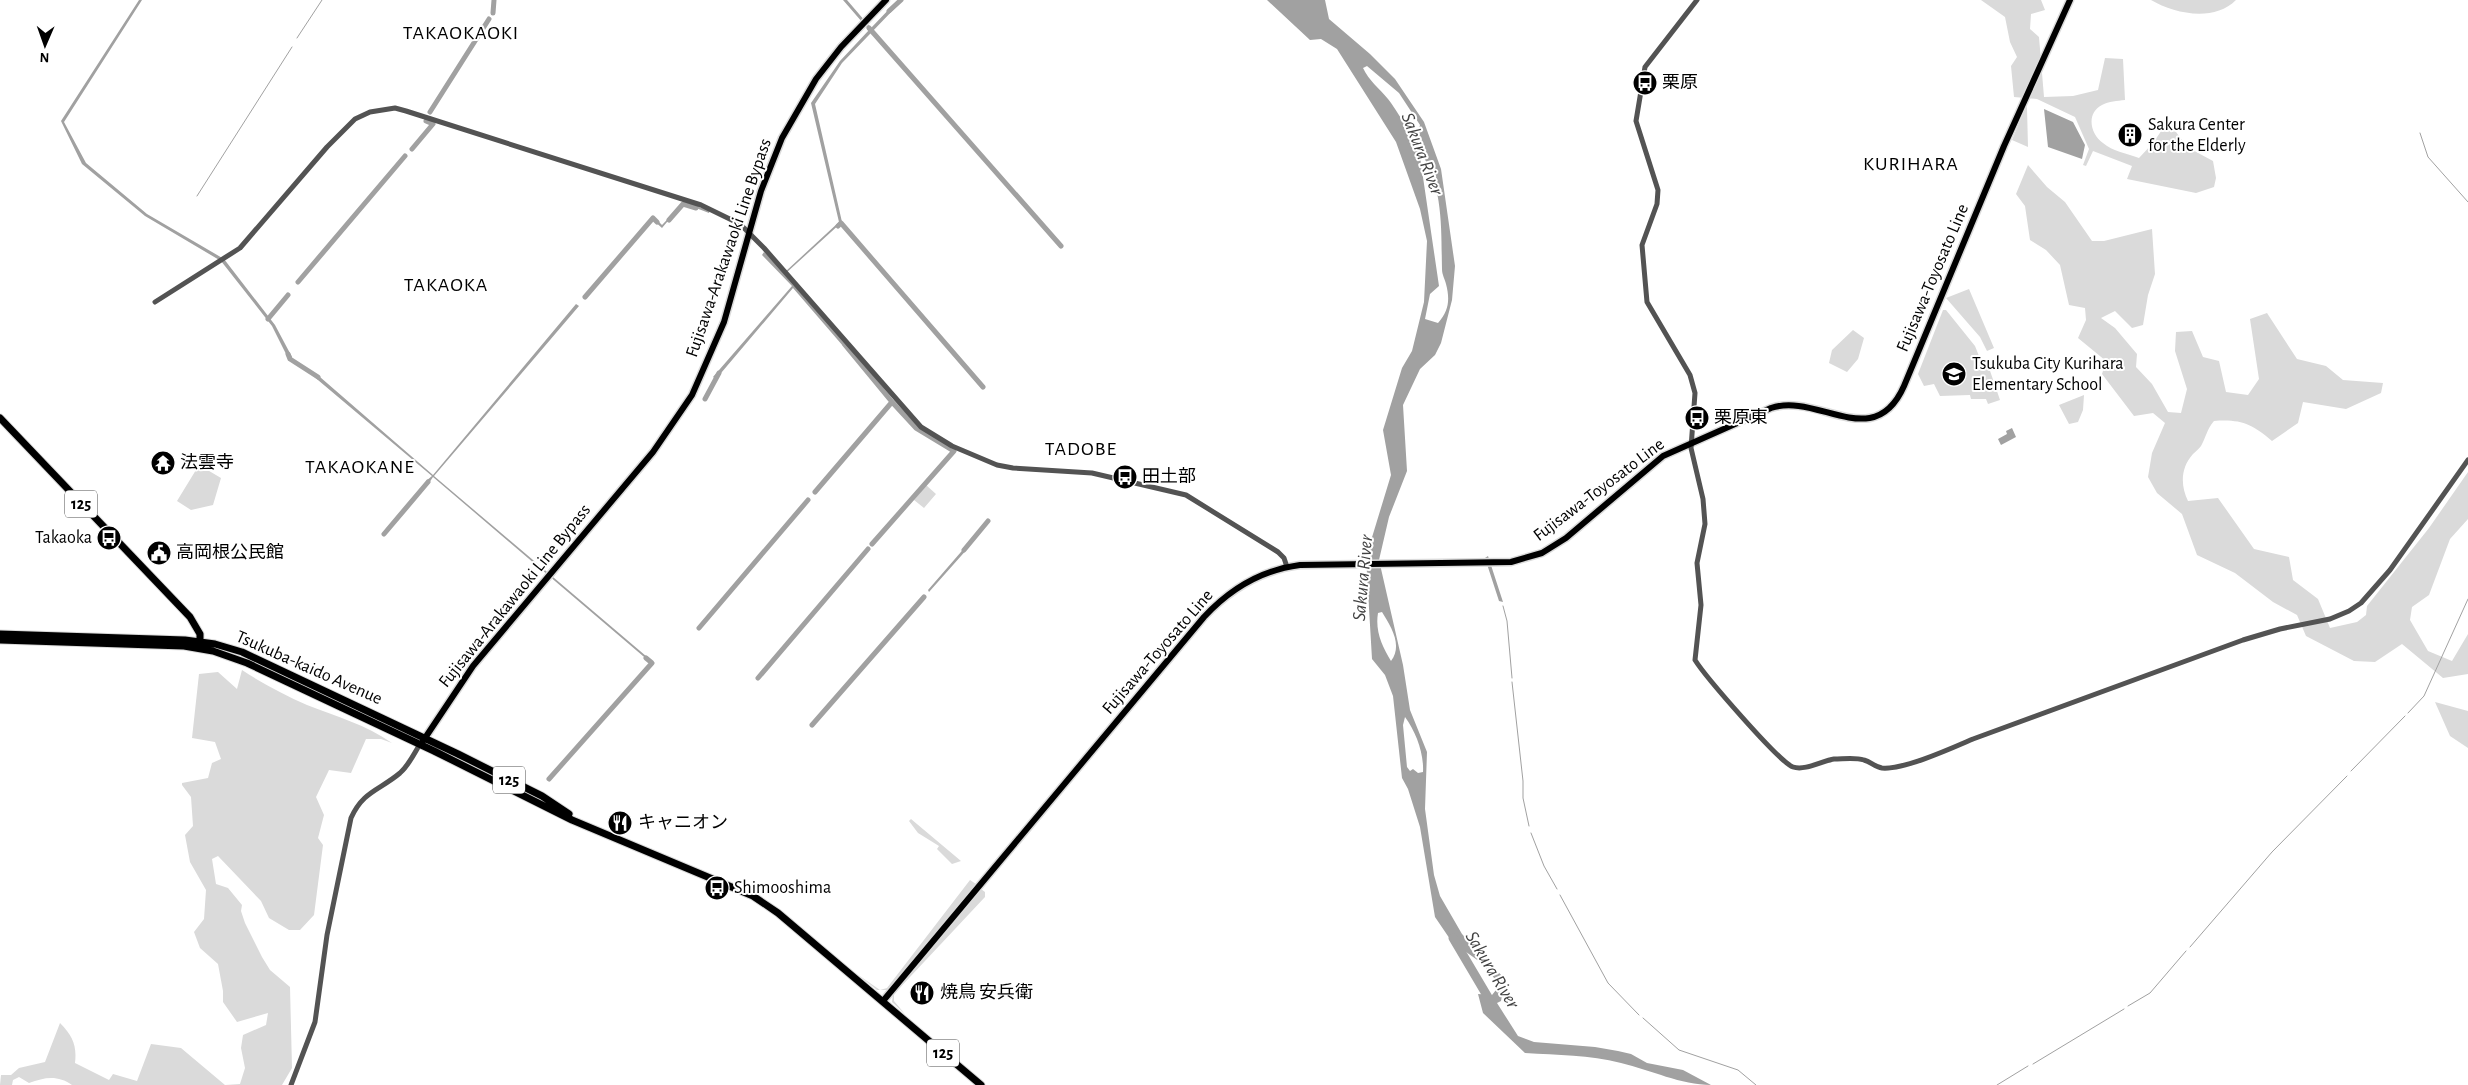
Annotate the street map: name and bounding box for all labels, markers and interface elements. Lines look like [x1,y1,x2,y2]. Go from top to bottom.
north arrow [20,20,70,70]
district label: TAKAOKAOKI [403,23,519,43]
text: N [39,50,50,64]
bus stop icon: 栗原 [1632,70,1658,96]
place label: 栗原 [1662,74,1698,92]
water label: Sakura River [1398,110,1447,199]
place label: Sakura Center for the Elderly [2148,116,2246,155]
building icon: Sakura Center for the Elderly [2117,122,2143,148]
street label: Fujisawa-Arakawaoki Line Bypass [683,136,775,360]
district label: KURIHARA [1863,154,1959,174]
street label: Fujisawa-Toyosato Line [1894,201,1972,355]
district label: TAKAOKA [404,275,488,295]
place label: Tsukuba City Kurihara Elementary School [1972,355,2124,394]
school or university icon: Tsukuba City Kurihara Elementary School [1941,361,1967,387]
bus stop icon: 栗原東 [1684,405,1710,431]
place label: 栗原東 [1714,408,1768,427]
street label: Fujisawa-Toyosato Line [1530,435,1668,545]
district label: TADOBE [1045,439,1117,459]
temple icon: 法雲寺 [150,450,176,476]
place label: 法雲寺 [180,453,234,472]
district label: TAKAOKANE [305,457,415,477]
bus stop icon: 田土部 [1112,464,1138,490]
place label: 田土部 [1142,467,1196,486]
road number: 125 [65,490,97,518]
street label: Fujisawa-Arakawaoki Line Bypass [436,501,594,691]
bus stop icon: Takaoka [96,525,122,551]
place label: Takaoka [35,529,92,547]
water label: Sakura River [1350,533,1376,622]
public building icon: 高岡根公民館 [146,540,172,566]
place label: 高岡根公民館 [176,543,284,562]
street label: Fujisawa-Toyosato Line [1099,586,1217,718]
street label: Tsukuba-kaido Avenue [233,628,385,708]
road number: 125 [493,766,525,794]
restaurant icon: キャニオン [607,810,633,836]
place label: キャニオン [638,813,728,832]
bus stop icon: Shimooshima [704,875,730,901]
place label: Shimooshima [734,879,831,897]
water label: Sakura River [1462,928,1523,1013]
restaurant icon: 焼鳥 安兵衛 [909,980,935,1006]
place label: 焼鳥 安兵衛 [940,982,1033,1002]
road number: 125 [927,1040,959,1066]

